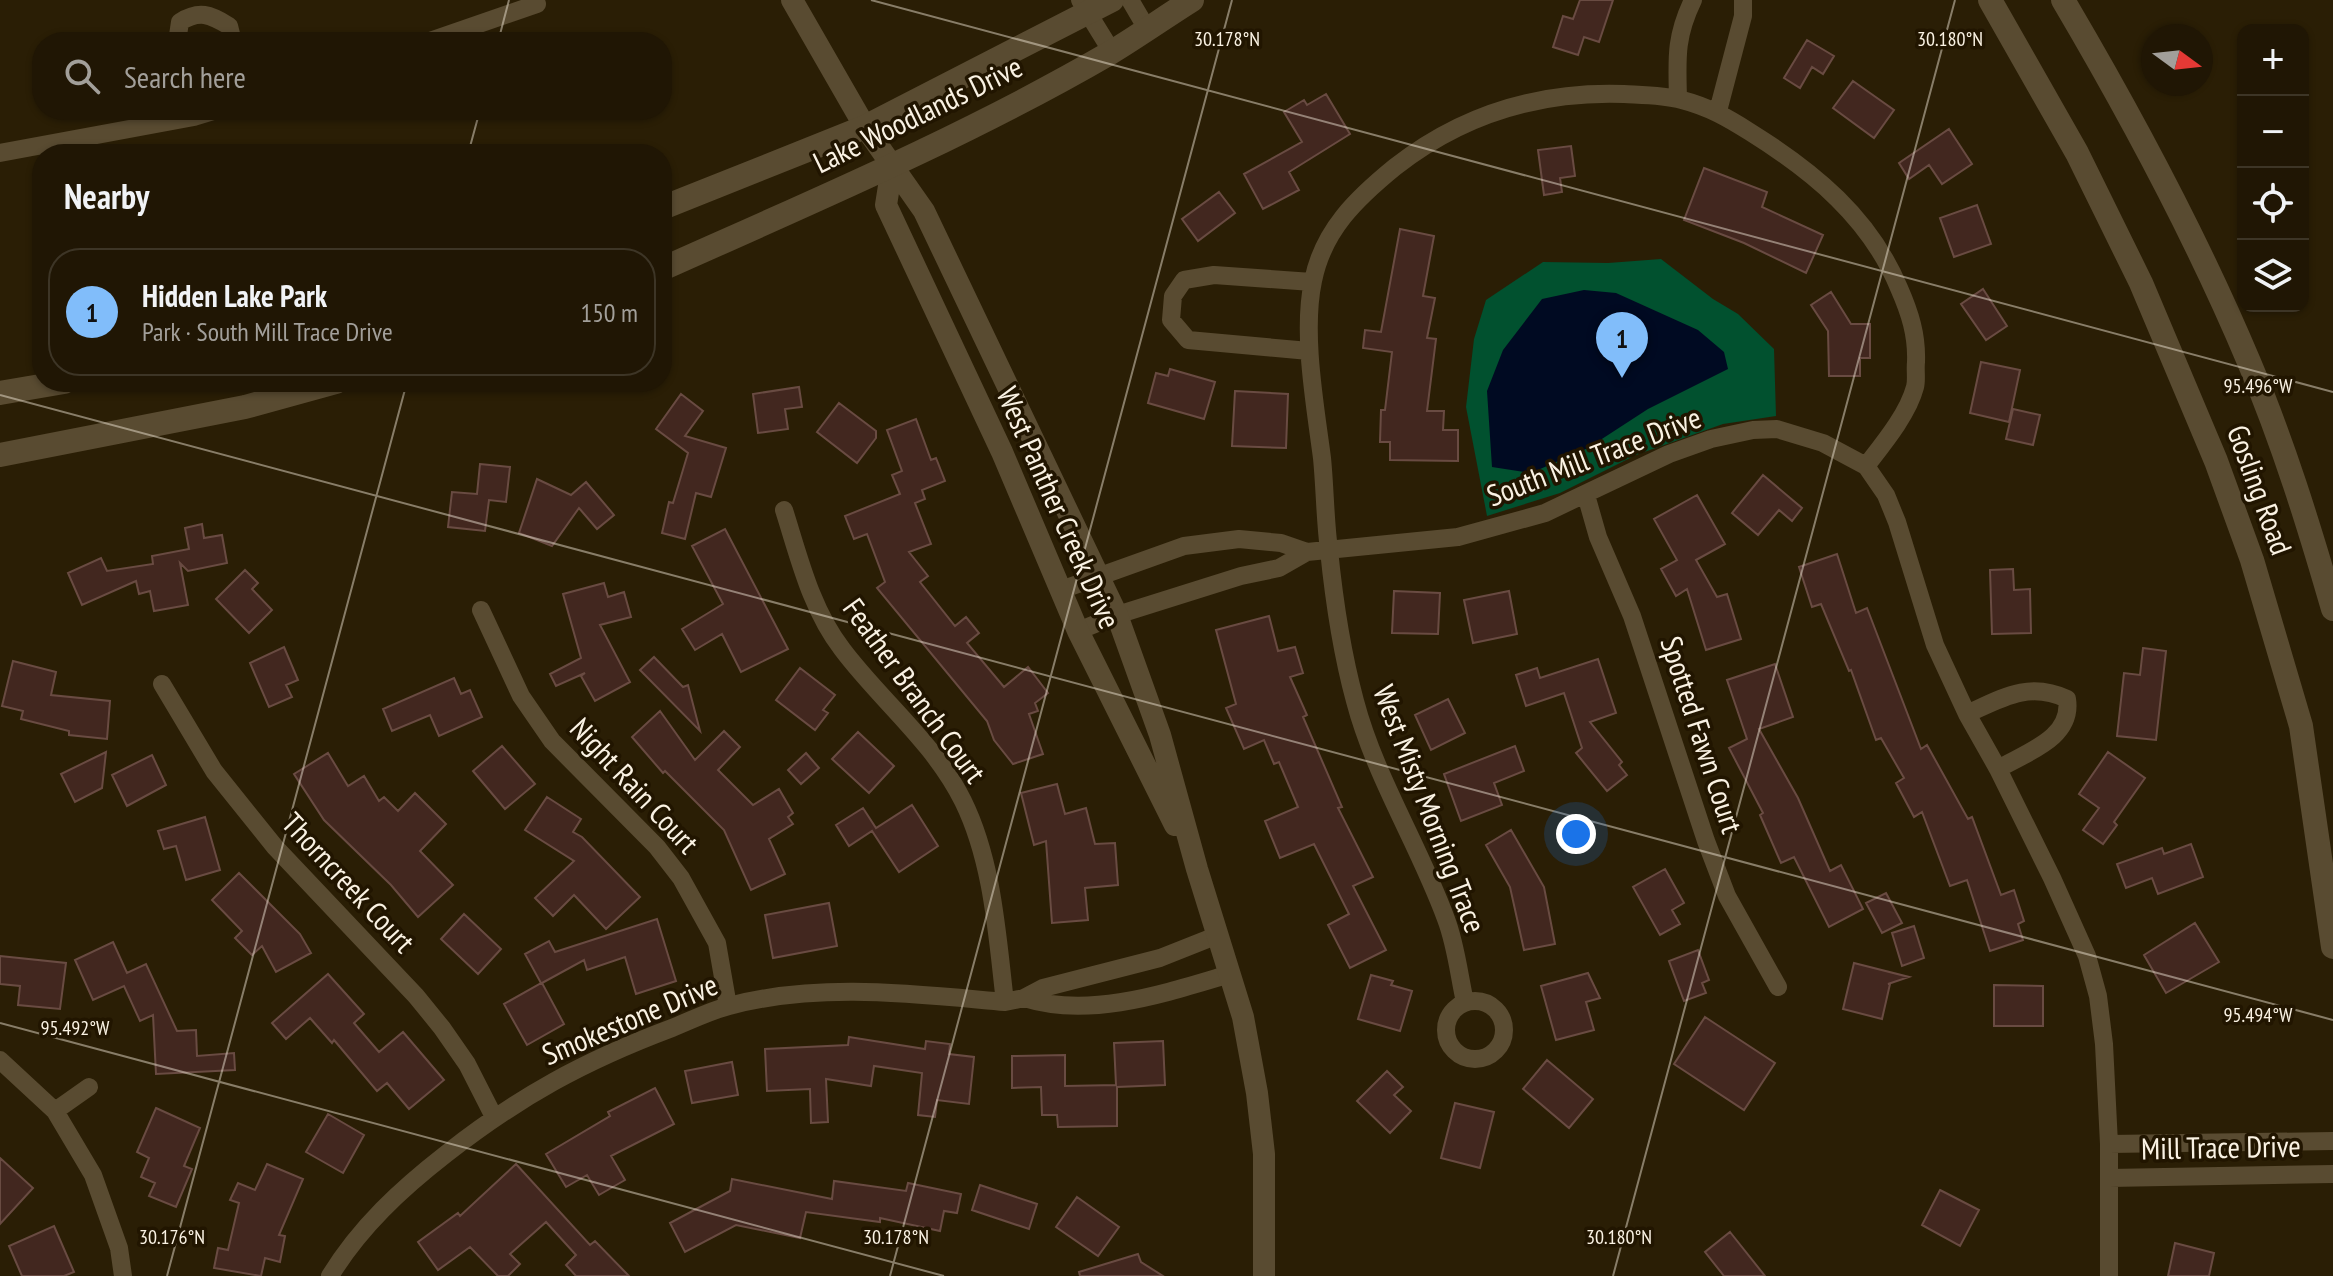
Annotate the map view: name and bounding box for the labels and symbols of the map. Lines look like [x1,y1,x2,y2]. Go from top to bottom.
north arrow [2141,24,2213,96]
text: 30.178°N [1194,26,1260,52]
text: 30.180°N [1917,26,1983,52]
street label: Lake Woodlands Drive [806,46,1028,181]
pin: 1 [1596,312,1648,378]
text: 95.496°W [2224,373,2293,399]
street label: West Panther Creek Drive [989,380,1130,634]
street label: South Mill Trace Drive [1481,397,1706,514]
street label: Gosling Road [2219,419,2302,560]
street label: Feather Branch Court [835,590,996,791]
street label: Spotted Fawn Court [1652,631,1753,839]
street label: West Misty Morning Trace [1365,679,1496,938]
street label: Night Rain Court [562,709,708,862]
street label: Thorncreek Court [274,804,424,961]
your location [1556,814,1596,854]
street label: Smokestone Drive [536,964,723,1073]
text: 95.494°W [2224,1002,2293,1028]
text: 95.492°W [41,1015,110,1041]
street label: Mill Trace Drive [2141,1126,2301,1167]
text: 30.176°N [139,1224,205,1250]
text: 30.178°N [863,1224,929,1250]
text: 30.180°N [1586,1224,1652,1250]

